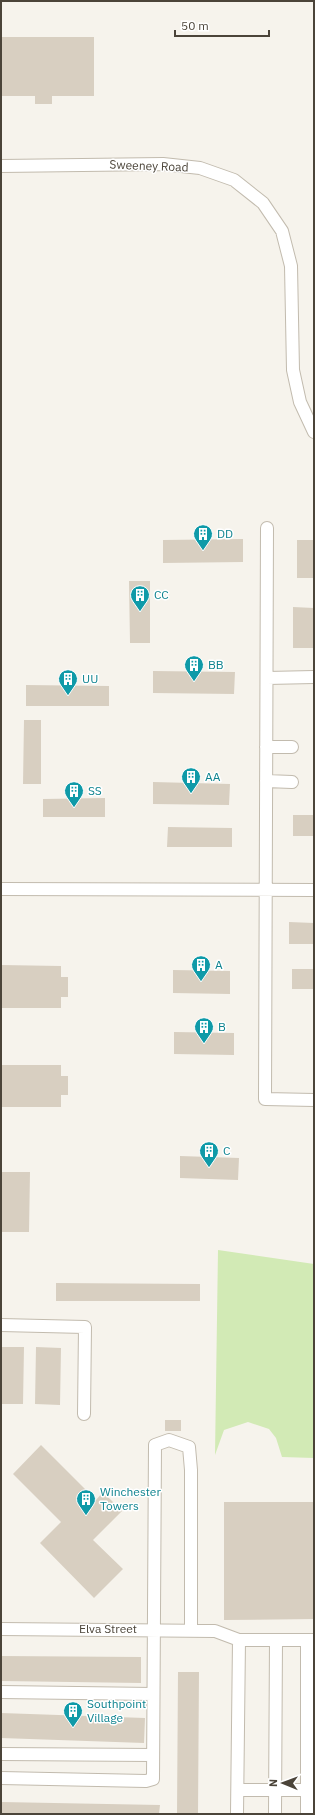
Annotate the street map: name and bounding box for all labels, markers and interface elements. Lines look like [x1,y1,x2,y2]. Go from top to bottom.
scale bar [175,12,269,38]
text: 50 m [181,18,209,33]
street label: Sweeney Road [109,157,189,174]
building icon: DD [192,523,214,551]
place label: DD [217,526,233,541]
building icon: CC [129,584,151,612]
place label: CC [154,587,169,602]
building icon: BB [183,654,205,682]
place label: BB [208,657,224,672]
building icon: UU [57,668,79,696]
place label: UU [82,671,98,686]
building icon: AA [180,766,202,794]
place label: AA [205,769,221,784]
building icon: SS [63,780,85,808]
place label: SS [88,783,102,798]
building icon: A [190,954,212,982]
place label: A [215,957,223,972]
building icon: B [193,1016,215,1044]
place label: B [218,1019,226,1034]
building icon: C [198,1140,220,1168]
place label: C [223,1143,231,1158]
place label: Winchester Towers [100,1484,161,1513]
building icon: Winchester Towers [75,1488,97,1516]
street label: Elva Street [79,1621,137,1636]
place label: Southpoint Village [87,1696,146,1725]
building icon: Southpoint Village [62,1700,84,1728]
north arrow [263,1763,303,1803]
text: N [266,1779,280,1787]

